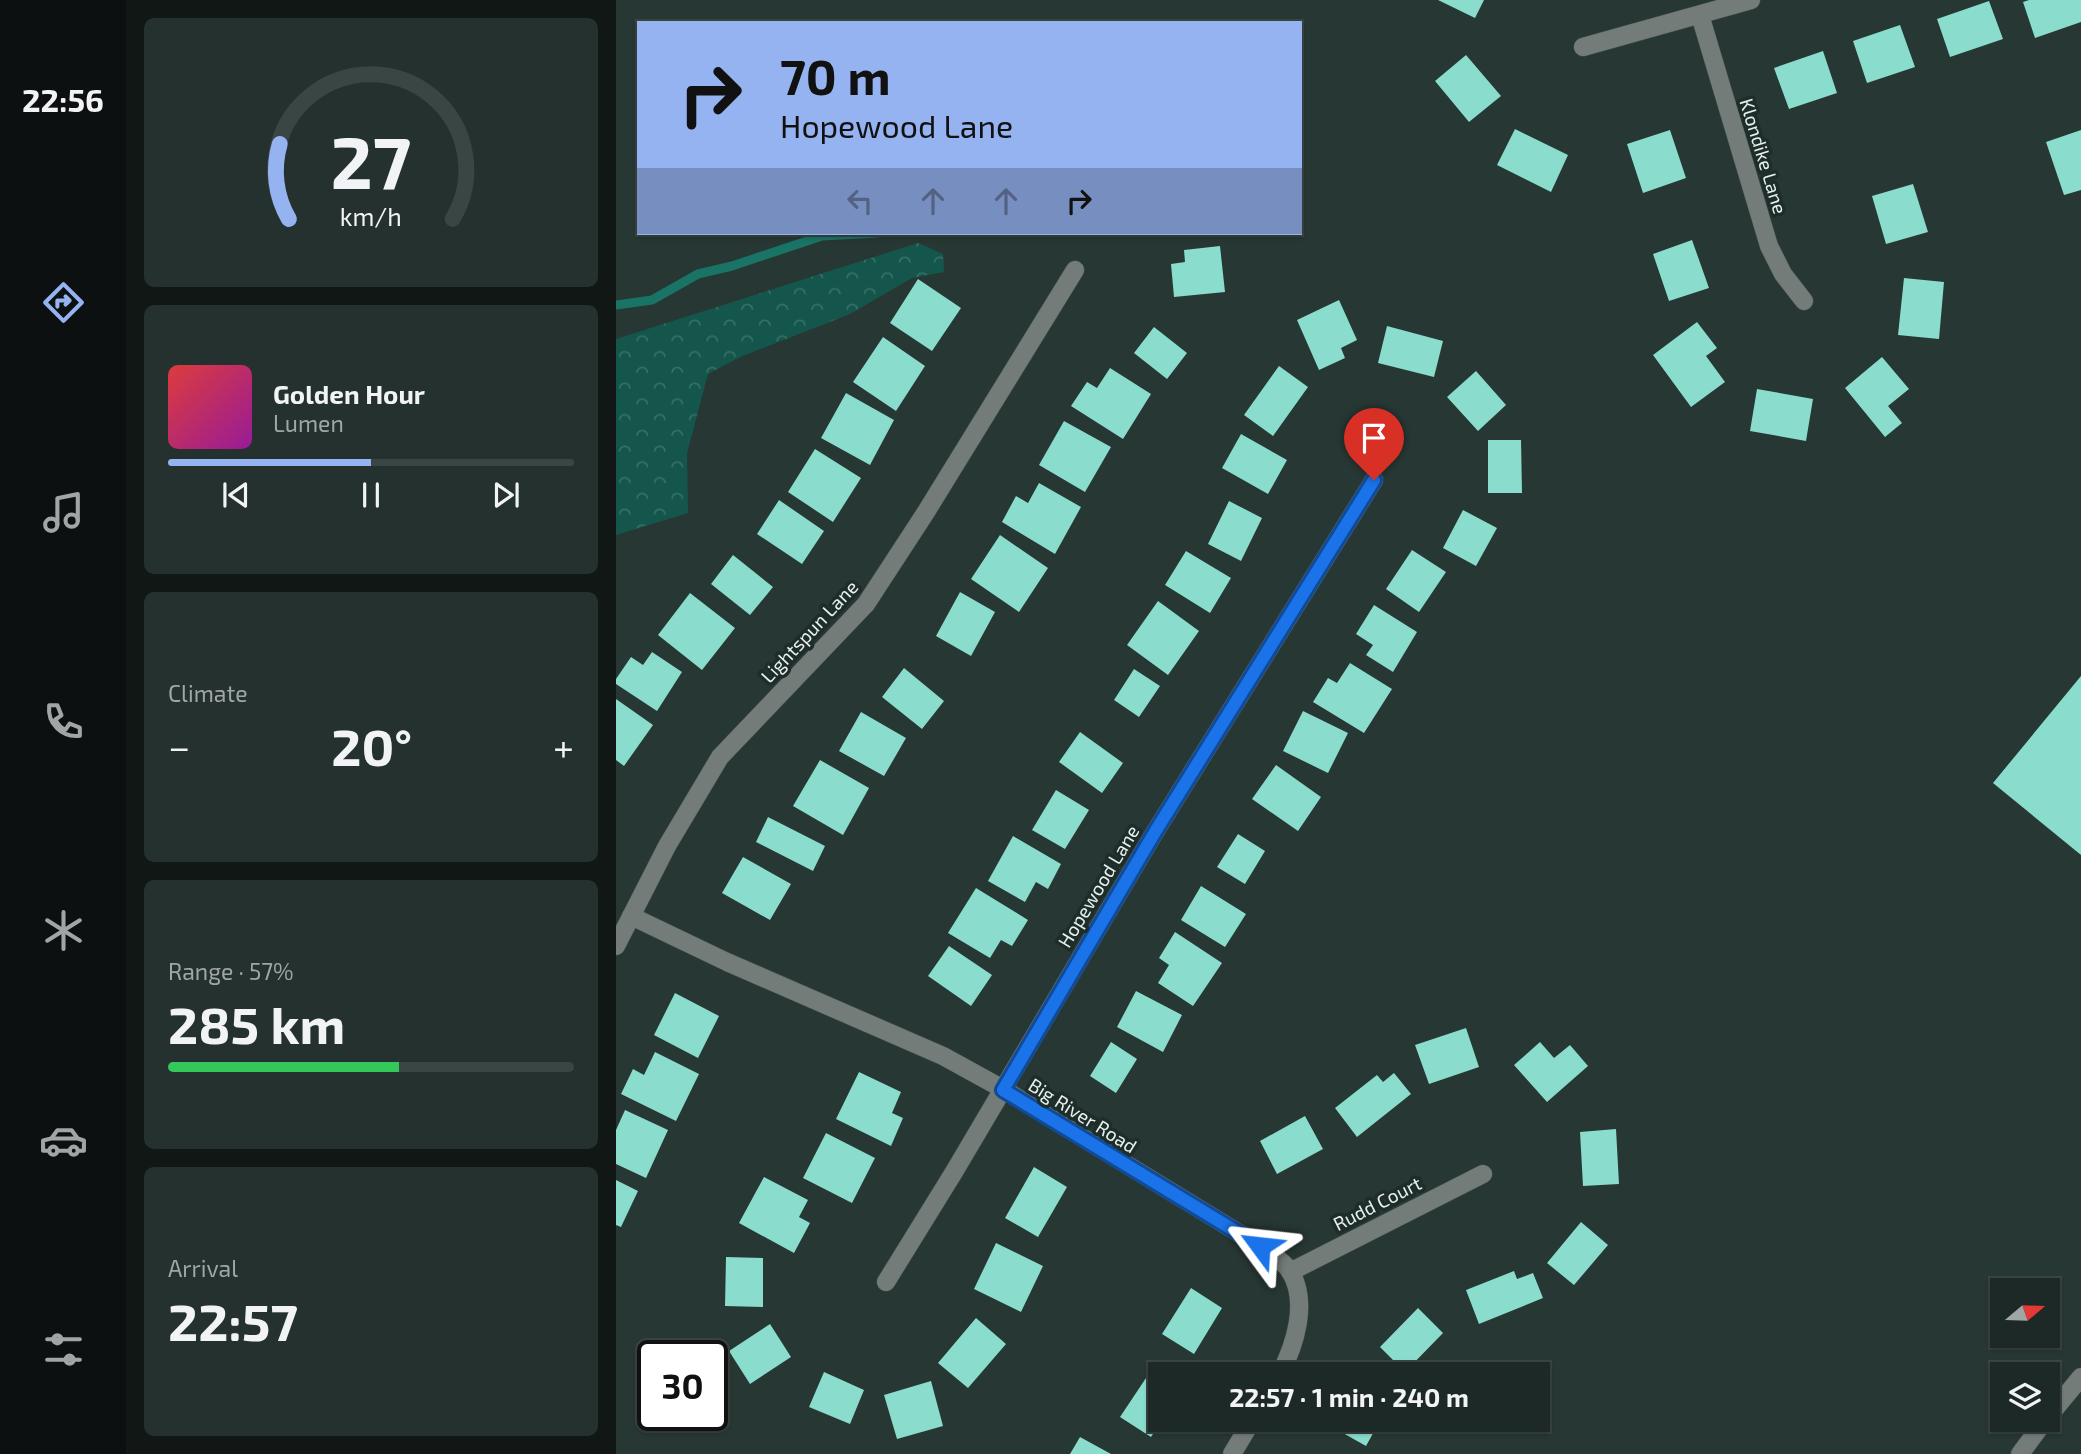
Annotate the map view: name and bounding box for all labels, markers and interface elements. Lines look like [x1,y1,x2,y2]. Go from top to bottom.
text: 70 m [780,46,891,105]
icon: right [665,49,756,140]
text: 22:56 [22,80,104,118]
street label: Klondike Lane [1736,95,1792,217]
text: Hopewood Lane [780,106,1013,144]
text: 27 [331,116,411,204]
icon: left [841,182,879,220]
icon: ahead [914,182,952,220]
icon: ahead [987,182,1025,220]
icon: right [1060,182,1098,220]
text: km/h [340,200,402,230]
icon: directions [39,278,88,327]
text: Golden Hour [273,378,425,409]
pin [1344,408,1404,480]
text: Lumen [273,409,344,437]
icon: arrive [1355,419,1393,457]
icon: previous [217,476,255,514]
icon: pause [352,476,390,514]
icon: next [487,476,525,514]
icon: music [39,488,88,537]
street label: Lightspun Lane [756,575,862,687]
text: Climate [168,679,248,707]
icon: phone [39,697,88,746]
text: 20° [331,714,412,776]
text: − [168,723,190,769]
text: + [553,723,574,769]
street label: Hopewood Lane [1052,821,1144,951]
icon: climate [39,906,88,955]
text: Range · 57% [168,957,294,985]
text: 285 km [168,992,345,1054]
street label: Big River Road [1025,1073,1141,1157]
icon: car [39,1116,88,1165]
street label: Rudd Court [1329,1171,1425,1235]
position arrow [1223,1209,1297,1283]
text: Arrival [168,1254,238,1282]
north arrow [1990,1278,2060,1348]
map controls [1990,1278,2060,1432]
text: 22:57 [168,1289,298,1351]
icon: filters [39,1325,88,1374]
speed limit sign: 30 [637,1340,728,1431]
button: layers [1990,1362,2060,1432]
text: 22:57 · 1 min · 240 m [1229,1381,1469,1412]

